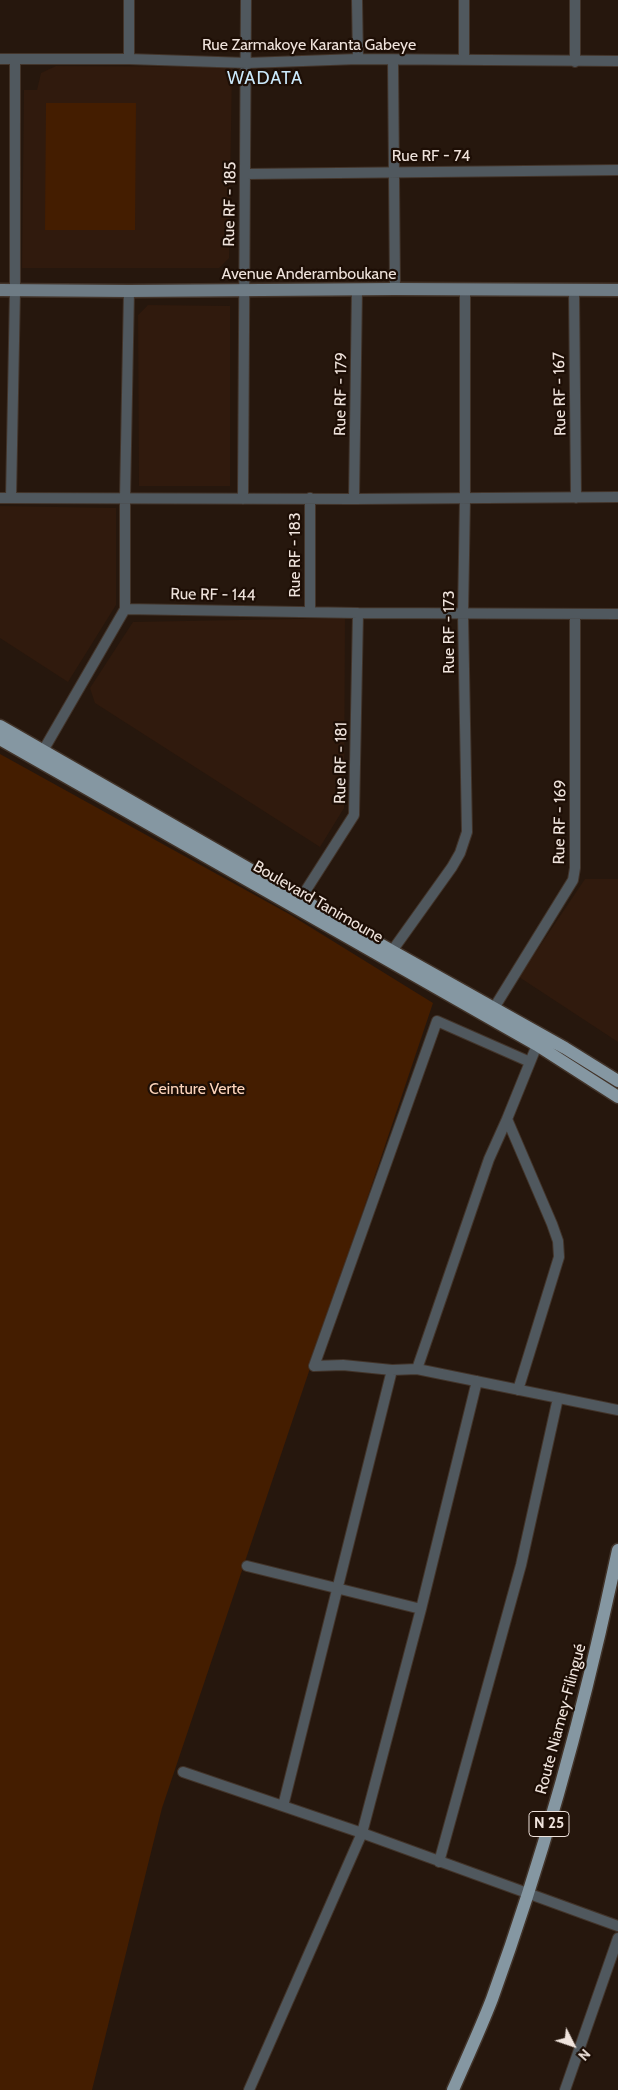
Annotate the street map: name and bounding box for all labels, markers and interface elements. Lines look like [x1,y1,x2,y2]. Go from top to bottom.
street label: Rue Zarmakoye Karanta Gabeye [202,35,416,55]
district label: WADATA [226,68,304,90]
street label: Rue RF - 74 [392,146,470,166]
street label: Rue RF - 185 [220,161,240,247]
street label: Avenue Anderamboukane [222,264,396,284]
street label: Rue RF - 179 [331,352,351,436]
street label: Rue RF - 167 [550,352,570,436]
street label: Rue RF - 183 [285,512,305,598]
street label: Rue RF - 144 [170,585,256,605]
street label: Rue RF - 173 [439,590,459,674]
street label: Rue RF - 181 [331,722,351,804]
street label: Rue RF - 169 [550,779,570,865]
street label: Boulevard Tanimoune [249,857,387,947]
park label: Ceinture Verte [149,1079,245,1099]
street label: Route Niamey-Filingué [532,1642,590,1796]
road number: N 25 [529,1812,569,1836]
north arrow [548,2020,598,2070]
text: N [574,2045,594,2064]

